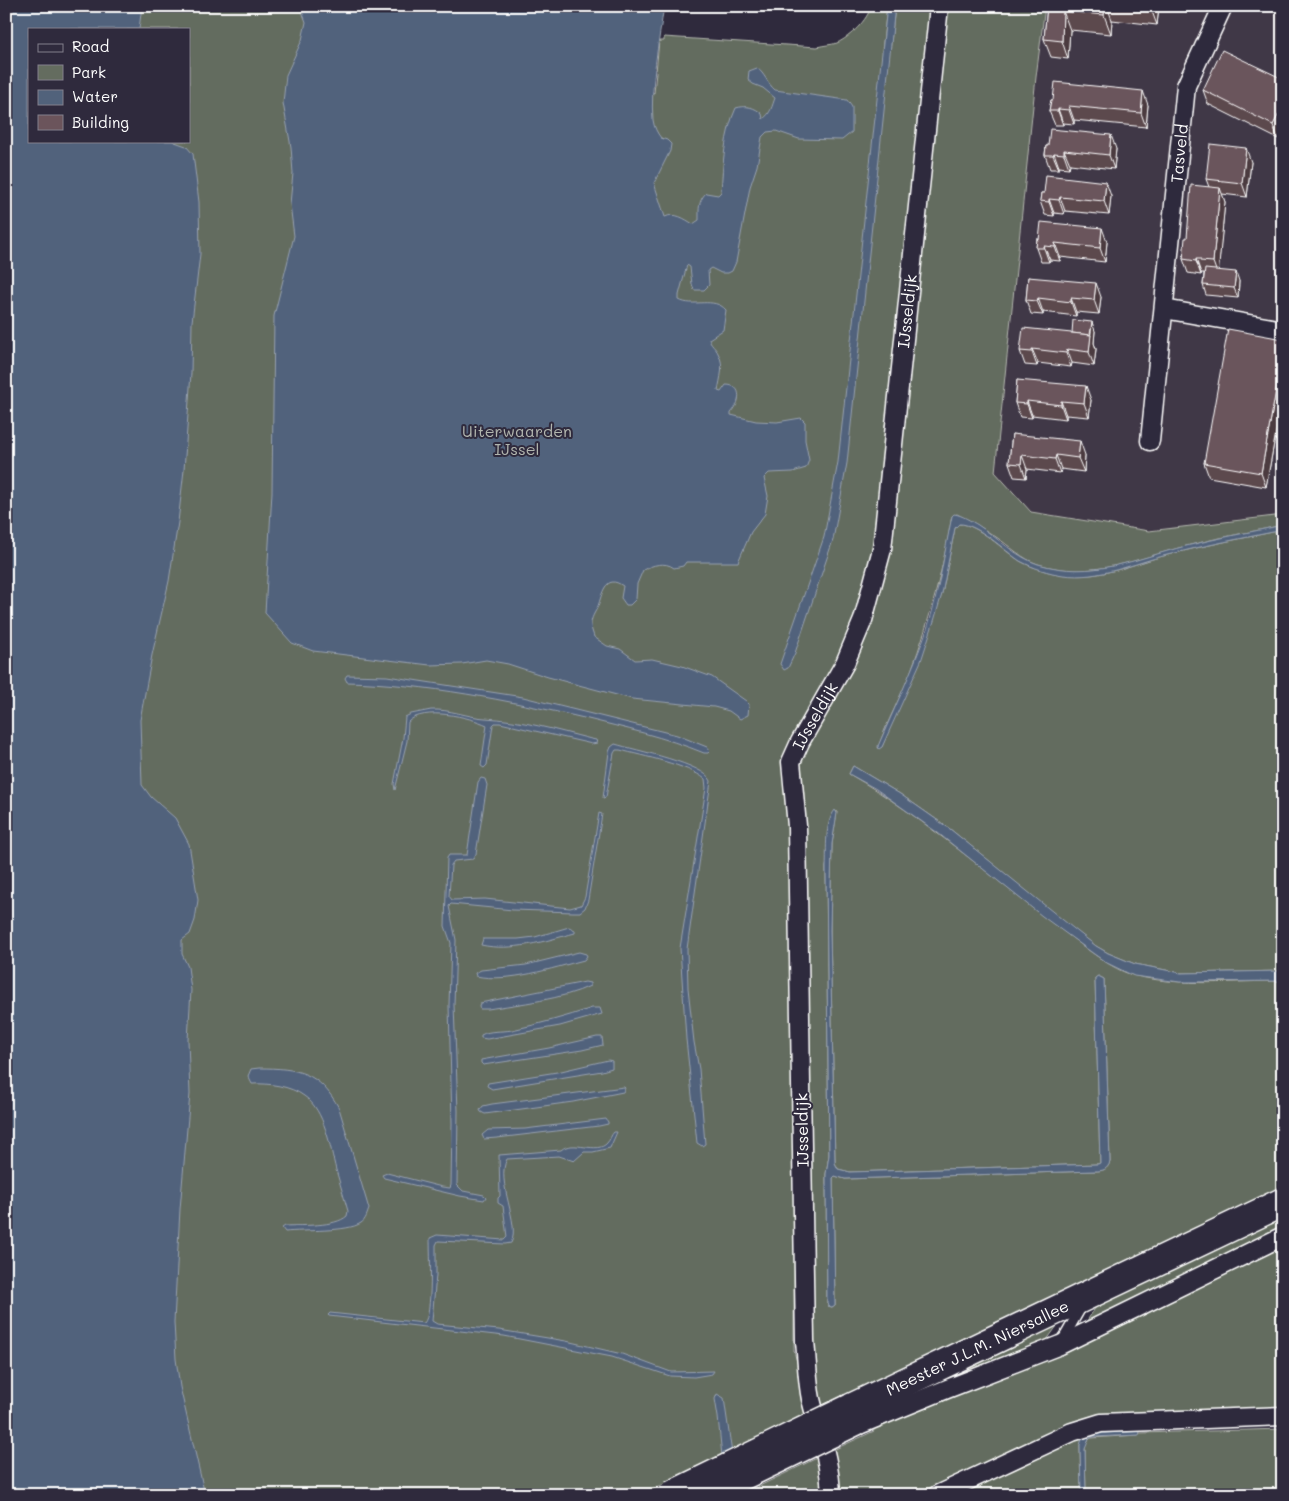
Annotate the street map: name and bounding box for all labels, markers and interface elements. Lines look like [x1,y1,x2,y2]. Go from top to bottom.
legend [28,28,190,142]
text: Road [72,36,109,56]
text: Park [72,62,106,82]
text: Water [72,86,118,106]
text: Building [72,112,129,132]
street label: Tasveld [1165,123,1192,184]
street label: IJsseldijk [892,273,921,349]
park label: Uiterwaarden IJssel [462,420,572,459]
street label: IJsseldijk [787,678,842,753]
street label: IJsseldijk [790,1093,813,1167]
street label: Meester J.L.M. Niersallee [882,1295,1072,1400]

